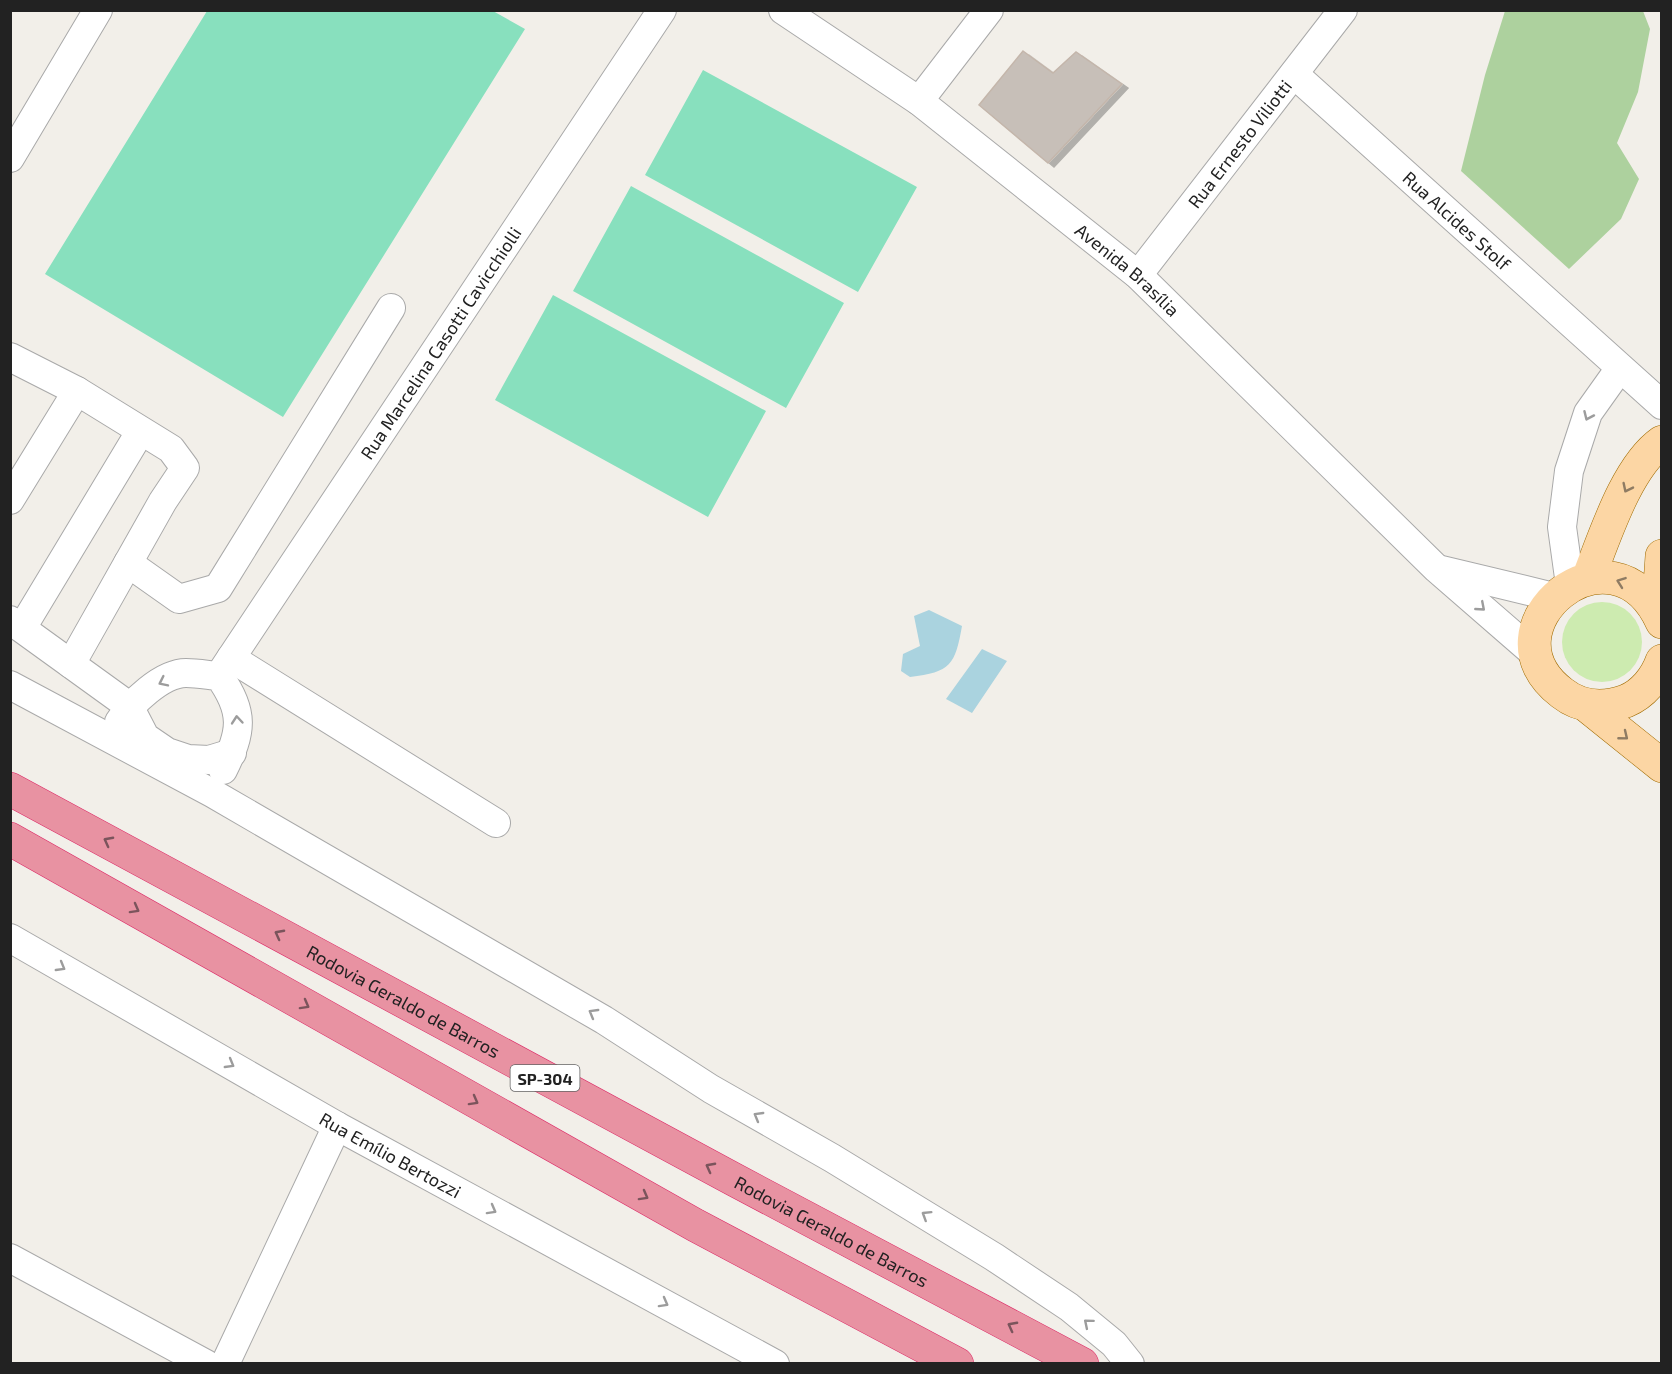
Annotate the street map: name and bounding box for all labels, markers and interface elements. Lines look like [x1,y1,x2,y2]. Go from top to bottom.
street label: Rua Ernesto Viliotti [1183,75,1296,212]
street label: Rua Alcides Stolf [1398,166,1516,275]
street label: Avenida Brasília [1071,219,1184,321]
street label: Rua Marcelina Casotti Cavicchiolli [355,223,526,463]
one-way arrow [1584,410,1596,421]
one-way arrow [1623,482,1634,493]
one-way arrow [1617,577,1627,590]
one-way arrow [1474,600,1485,611]
one-way arrow [159,675,169,686]
one-way arrow [231,715,244,725]
one-way arrow [1617,728,1628,739]
one-way arrow [104,837,114,848]
one-way arrow [129,902,139,913]
one-way arrow [275,930,286,941]
street label: Rodovia Geraldo de Barros [303,940,504,1062]
one-way arrow [55,960,65,971]
one-way arrow [298,998,309,1009]
one-way arrow [588,1009,599,1020]
one-way arrow [224,1057,234,1068]
road number: SP-304 [510,1065,580,1091]
one-way arrow [468,1093,479,1105]
street label: Rua Emílio Bertozzi [316,1107,465,1202]
one-way arrow [754,1112,764,1123]
one-way arrow [705,1163,716,1174]
street label: Rodovia Geraldo de Barros [731,1171,932,1292]
one-way arrow [638,1189,648,1201]
one-way arrow [486,1203,497,1214]
one-way arrow [921,1212,932,1223]
one-way arrow [658,1296,668,1307]
one-way arrow [1084,1319,1095,1330]
one-way arrow [1008,1322,1018,1333]

